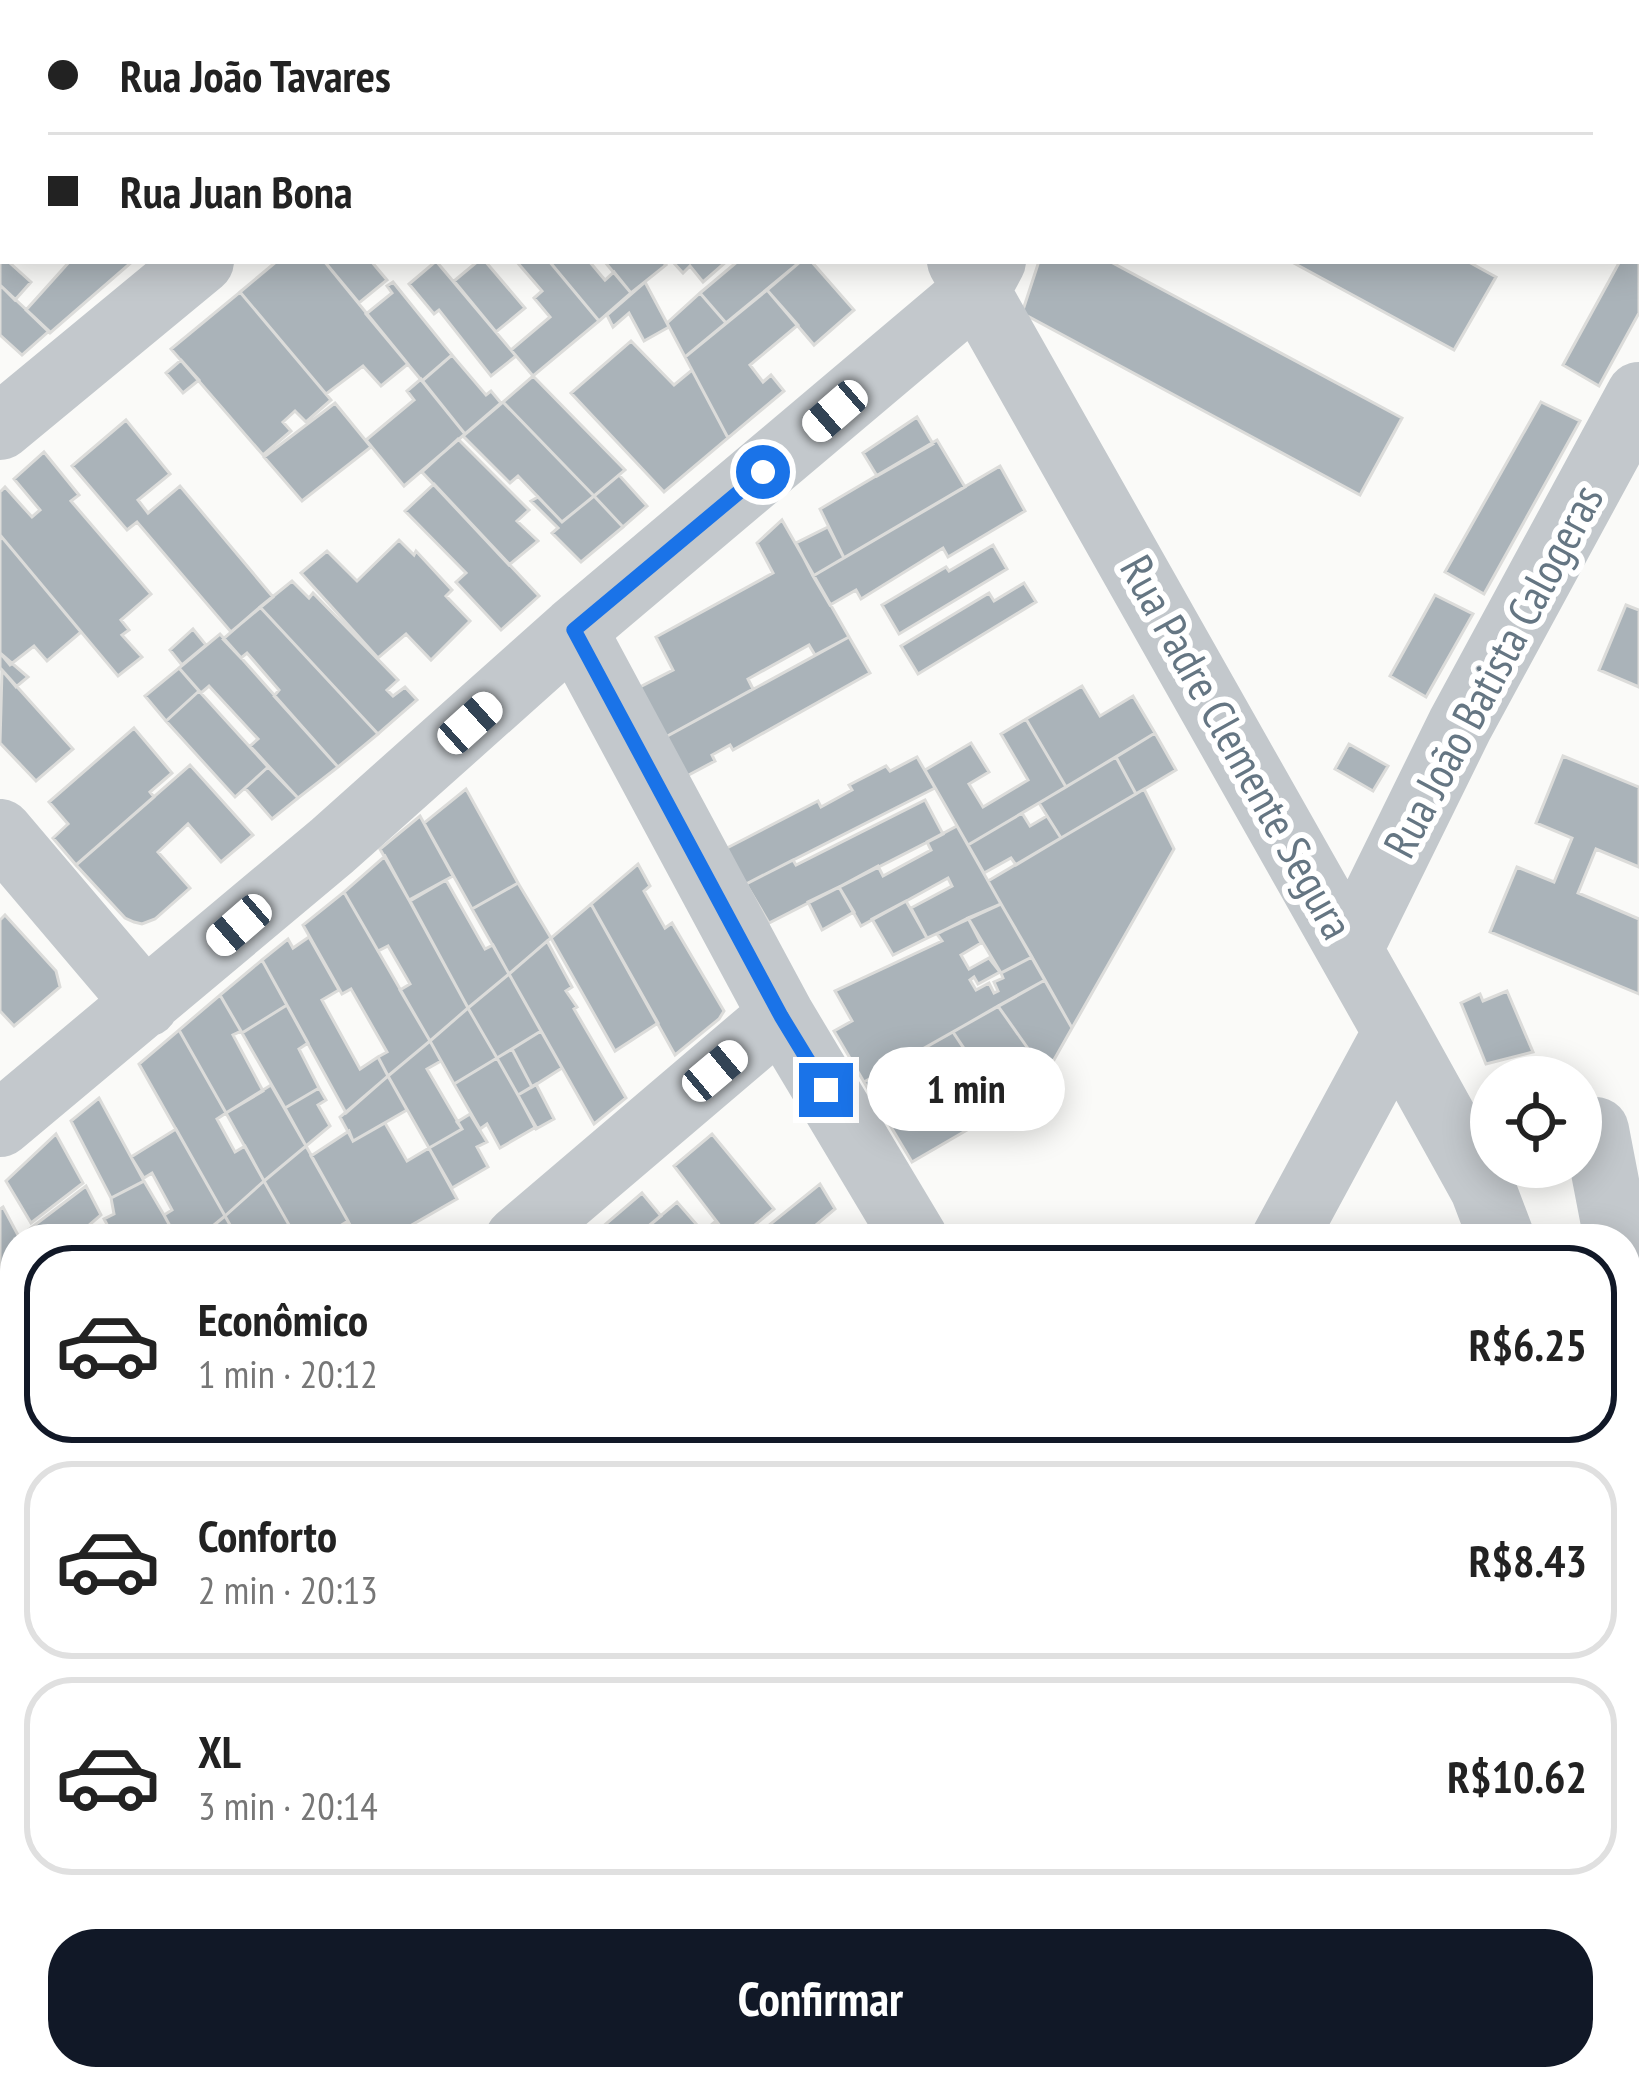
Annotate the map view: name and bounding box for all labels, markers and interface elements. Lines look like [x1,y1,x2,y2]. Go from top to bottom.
text: Rua João Tavares [120,46,391,104]
text: Rua Juan Bona [120,162,352,220]
car [796,374,874,448]
route start [736,445,790,499]
street label: Rua João Batista Calogeras [1369,474,1615,867]
street label: Rua Padre Clemente Segura [1108,544,1367,949]
car [431,686,509,760]
car [200,888,278,962]
car [676,1034,754,1108]
callout: 1 min [868,1048,1066,1132]
map controls [1470,1056,1602,1188]
button: locate [1470,1056,1602,1188]
route end [799,1063,853,1117]
text: 1 min [927,1063,1005,1114]
icon: car [54,1290,162,1398]
text: Econômico [198,1290,368,1348]
text: R$6.25 [1469,1315,1587,1373]
text: 1 min · 20:12 [198,1348,378,1399]
icon: car [54,1506,162,1614]
text: Conforto [198,1506,337,1564]
text: R$8.43 [1469,1531,1587,1589]
text: 2 min · 20:13 [198,1564,378,1615]
icon: car [54,1722,162,1830]
text: XL [198,1722,241,1780]
text: R$10.62 [1447,1747,1587,1805]
text: 3 min · 20:14 [198,1780,378,1831]
button: Confirmar [48,1929,1593,2067]

